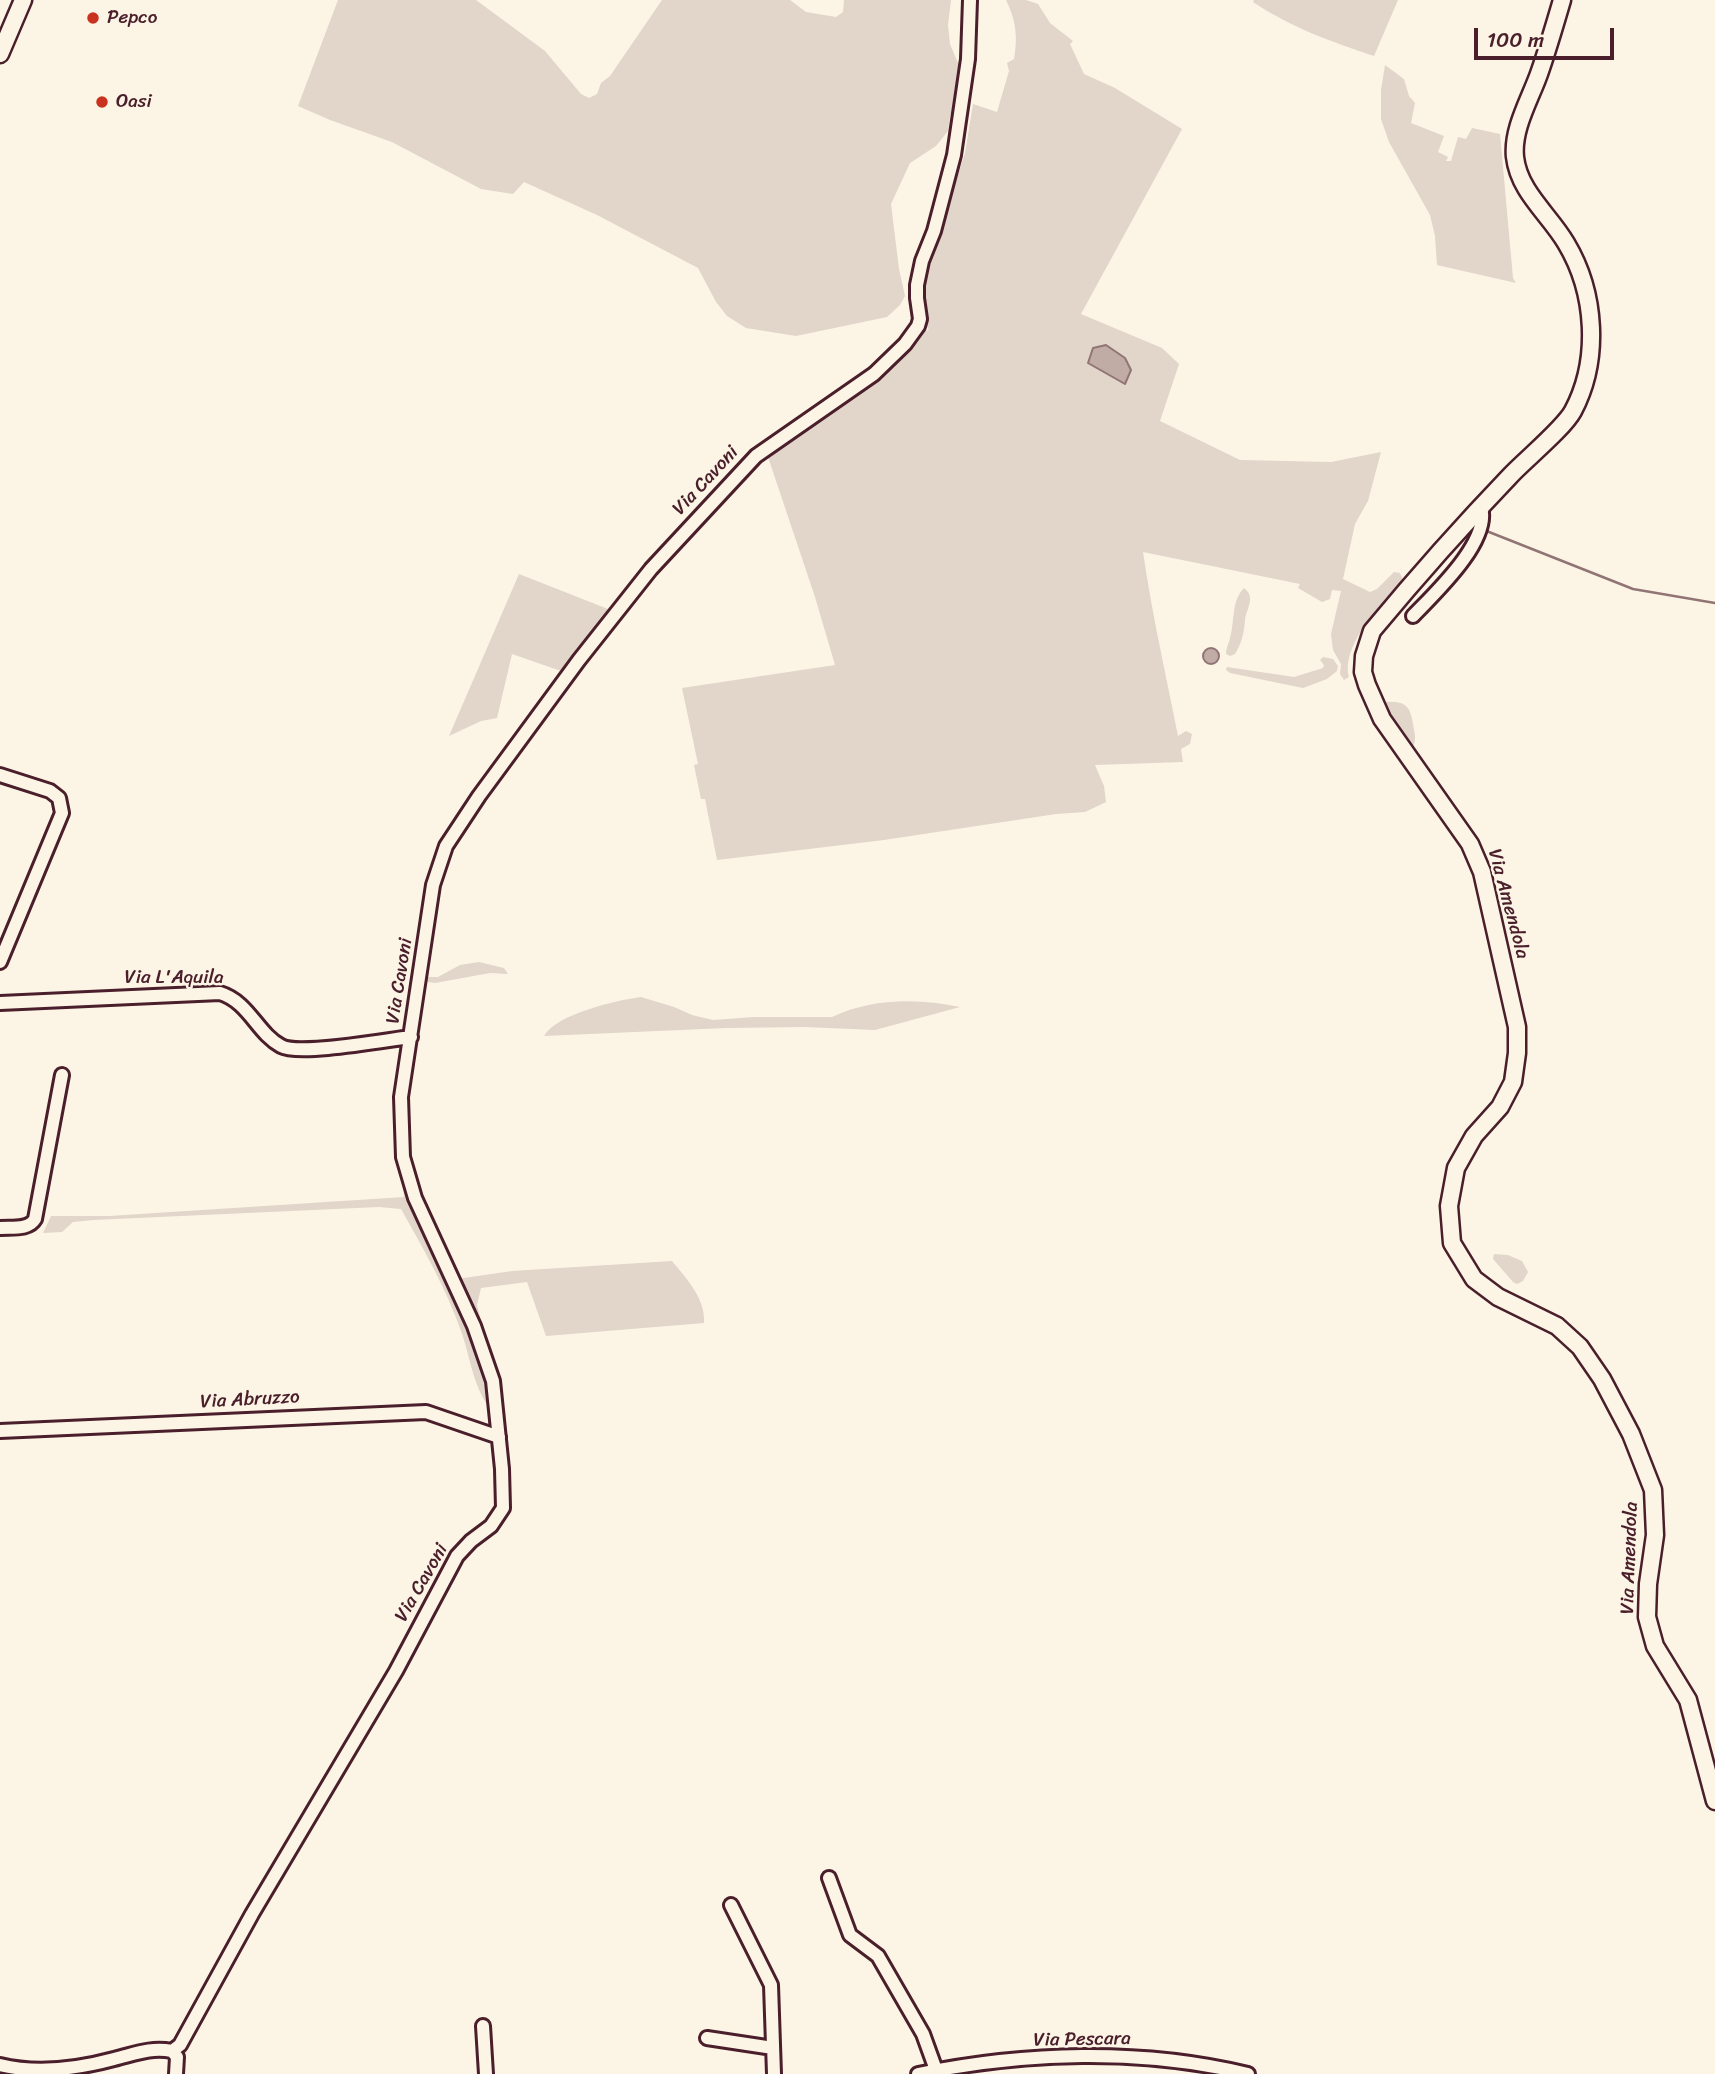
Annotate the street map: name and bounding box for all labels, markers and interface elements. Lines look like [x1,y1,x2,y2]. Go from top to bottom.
place label: Pepco [107,7,157,29]
marker: Pepco [85,10,101,26]
scale bar [1477,14,1617,58]
text: 100 m [1487,21,1544,59]
place label: Oasi [116,91,152,113]
marker: Oasi [94,94,110,110]
street label: Via Cavoni [668,442,744,520]
street label: Via Amendola [1482,847,1534,961]
street label: Via Cavoni [382,937,418,1025]
street label: Via L'Aquila [124,967,224,989]
street label: Via Abruzzo [200,1386,300,1414]
street label: Via Amendola [1617,1501,1643,1615]
street label: Via Cavoni [391,1540,453,1626]
street label: Via Pescara [1033,2028,1131,2052]

